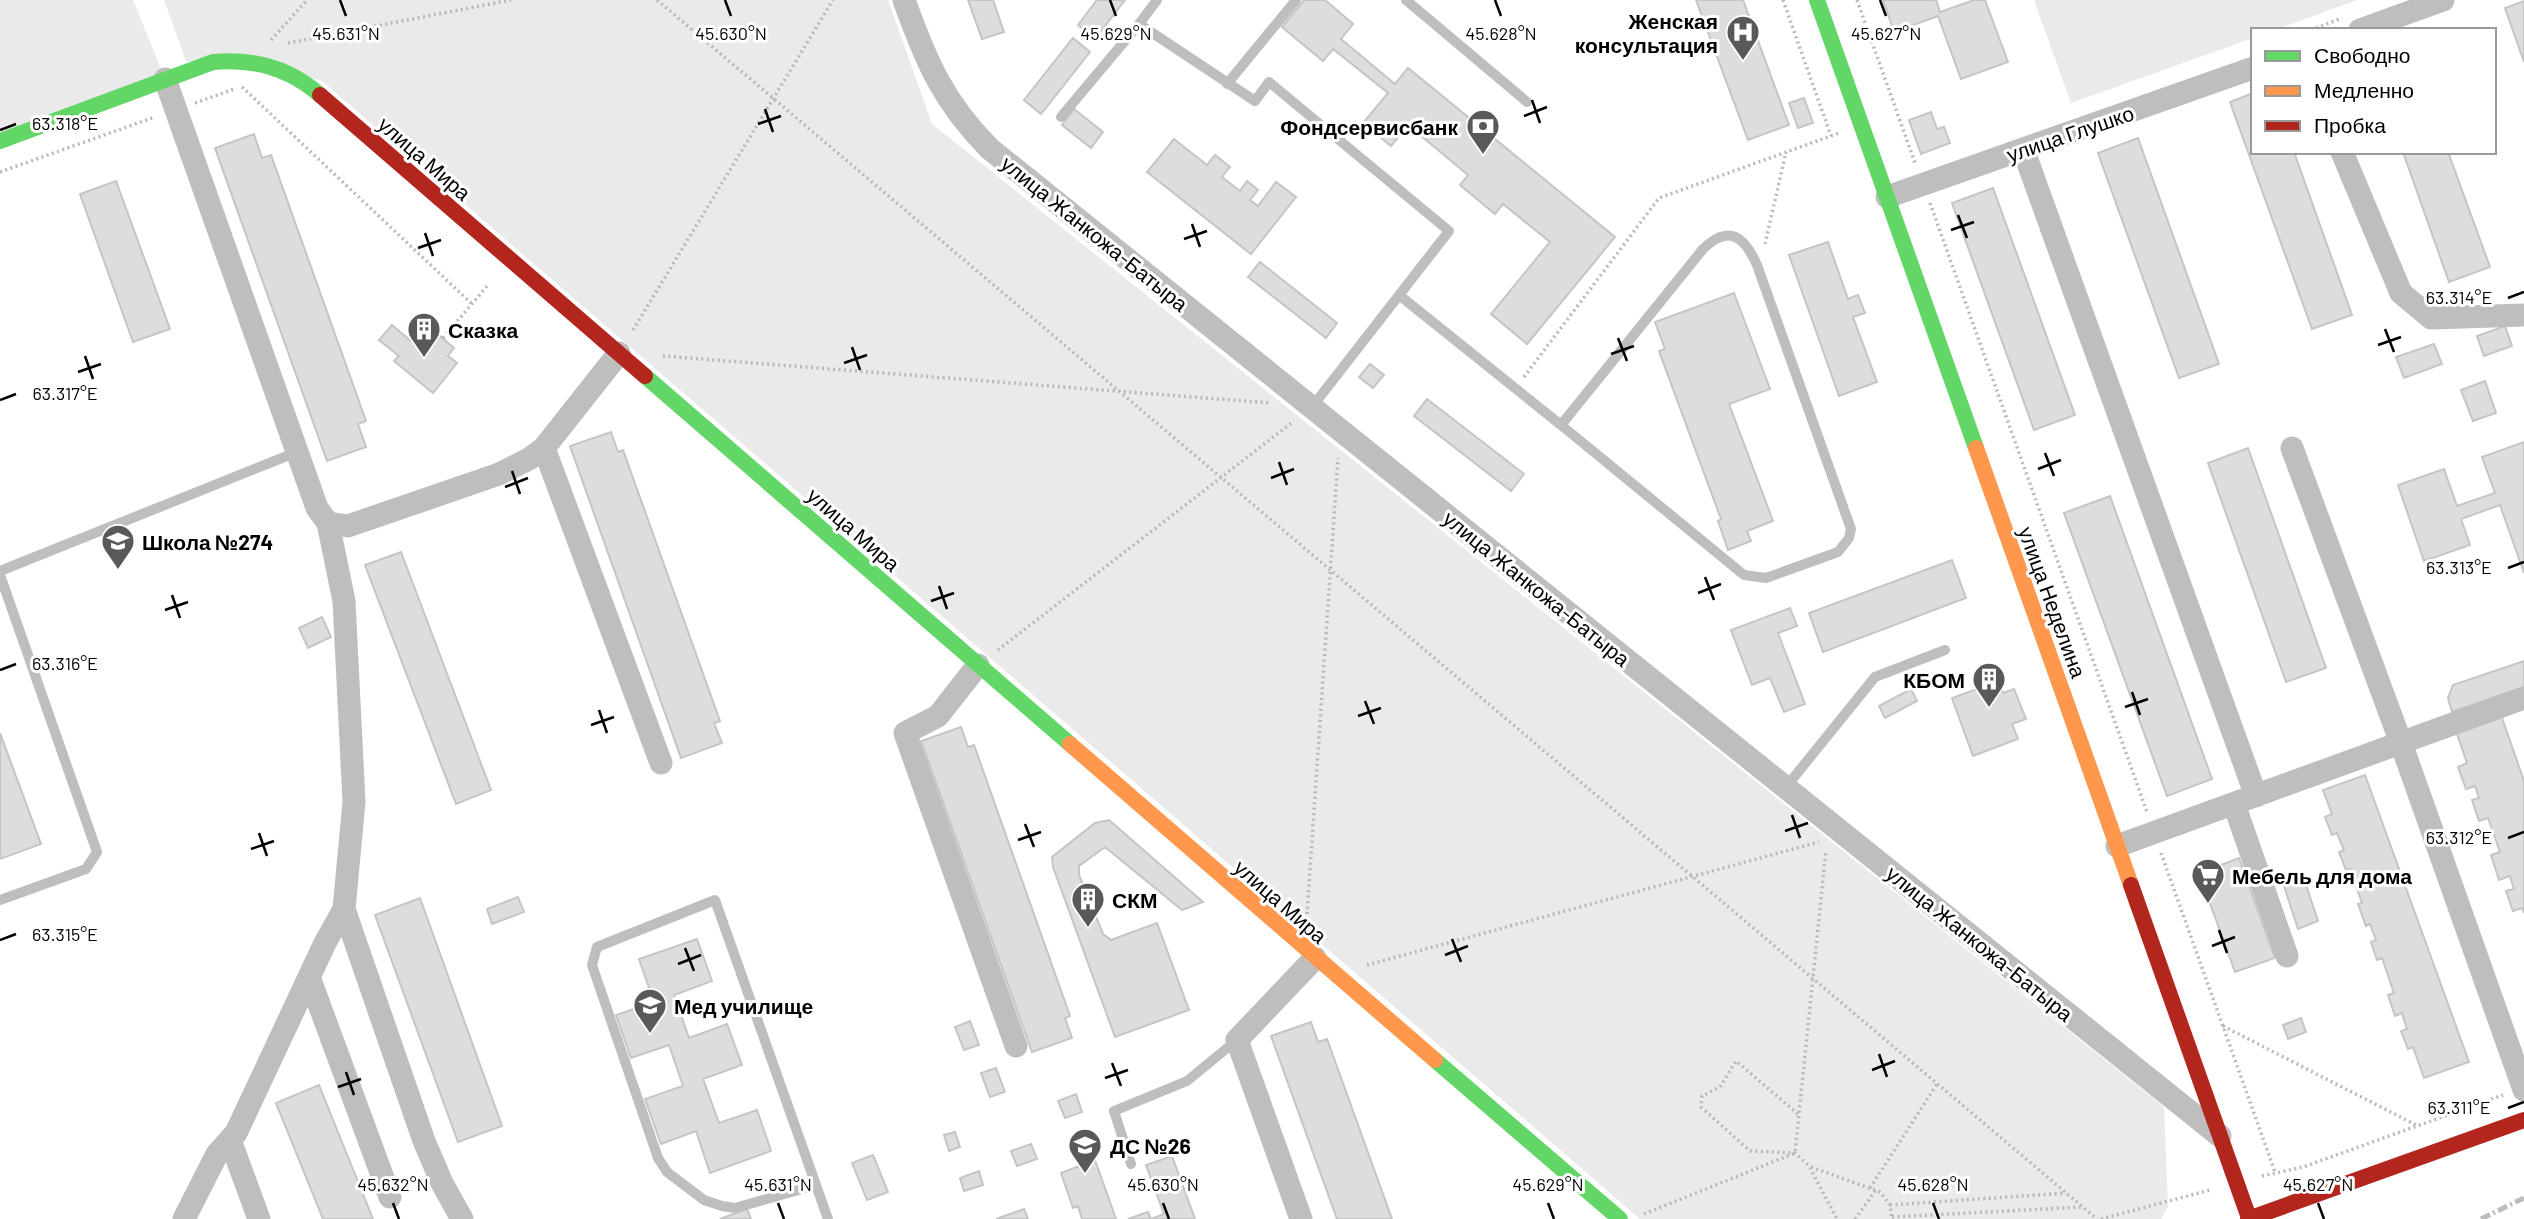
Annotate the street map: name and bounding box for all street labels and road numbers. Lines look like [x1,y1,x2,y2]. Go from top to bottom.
street label: улица Глушко [2003,100,2137,166]
street label: улица Мира [374,111,477,205]
street label: улица Жанкожа-Батыра [997,150,1194,316]
street label: улица Мира [803,482,906,576]
street label: улица Жанкожа-Батыра [1439,505,1636,671]
street label: улица Неделина [2014,523,2092,681]
street label: улица Мира [1230,854,1333,948]
street label: улица Жанкожа-Батыра [1882,860,2079,1026]

